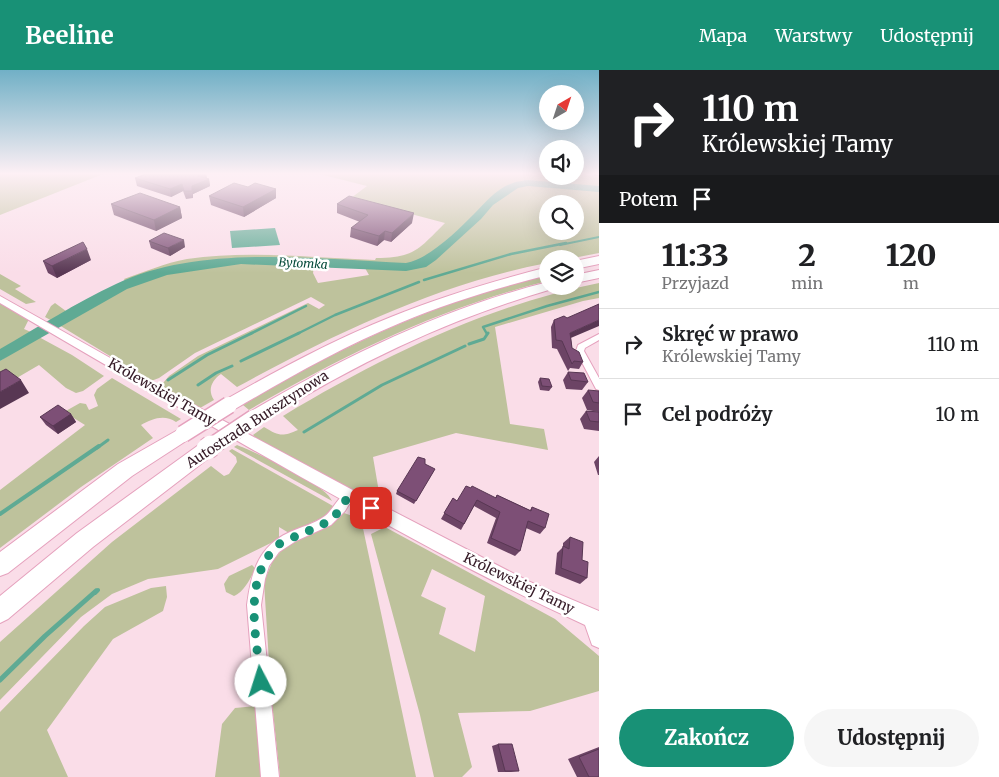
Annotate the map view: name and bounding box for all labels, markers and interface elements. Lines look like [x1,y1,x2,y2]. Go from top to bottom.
text: Beeline [25,20,114,51]
text: Mapa [699,24,747,47]
text: Warstwy [775,24,852,47]
text: Udostępnij [880,24,974,47]
north arrow [539,85,584,130]
map controls [539,85,584,295]
text: 110 m [702,87,799,131]
icon: right [619,90,684,155]
text: Królewskiej Tamy [702,130,893,158]
button: sound [539,140,584,185]
icon: arrive [688,185,716,213]
text: Potem [619,187,678,211]
button: search [539,195,584,240]
text: 11:33 [661,236,729,274]
text: 2 [798,236,816,274]
text: 120 [885,236,937,274]
button: layers [539,250,584,295]
water label: Bytomka [278,254,328,272]
text: Przyjazd [662,273,729,293]
text: min [791,273,823,293]
text: m [903,273,919,293]
text: Skręć w prawo [662,322,798,346]
icon: right [619,330,647,358]
text: 110 m [928,332,979,356]
text: Królewskiej Tamy [662,346,801,366]
street label: Królewskiej Tamy [105,354,220,431]
street label: Autostrada Bursztynowa [182,366,332,472]
icon: arrive [619,400,647,428]
text: Cel podróży [662,402,773,426]
text: 10 m [936,402,979,426]
pin [350,487,392,529]
icon: arrive [357,494,385,522]
street label: Królewskiej Tamy [460,548,578,618]
position arrow [234,655,286,707]
button: Zakończ [619,709,794,767]
button: Udostępnij [804,709,979,767]

